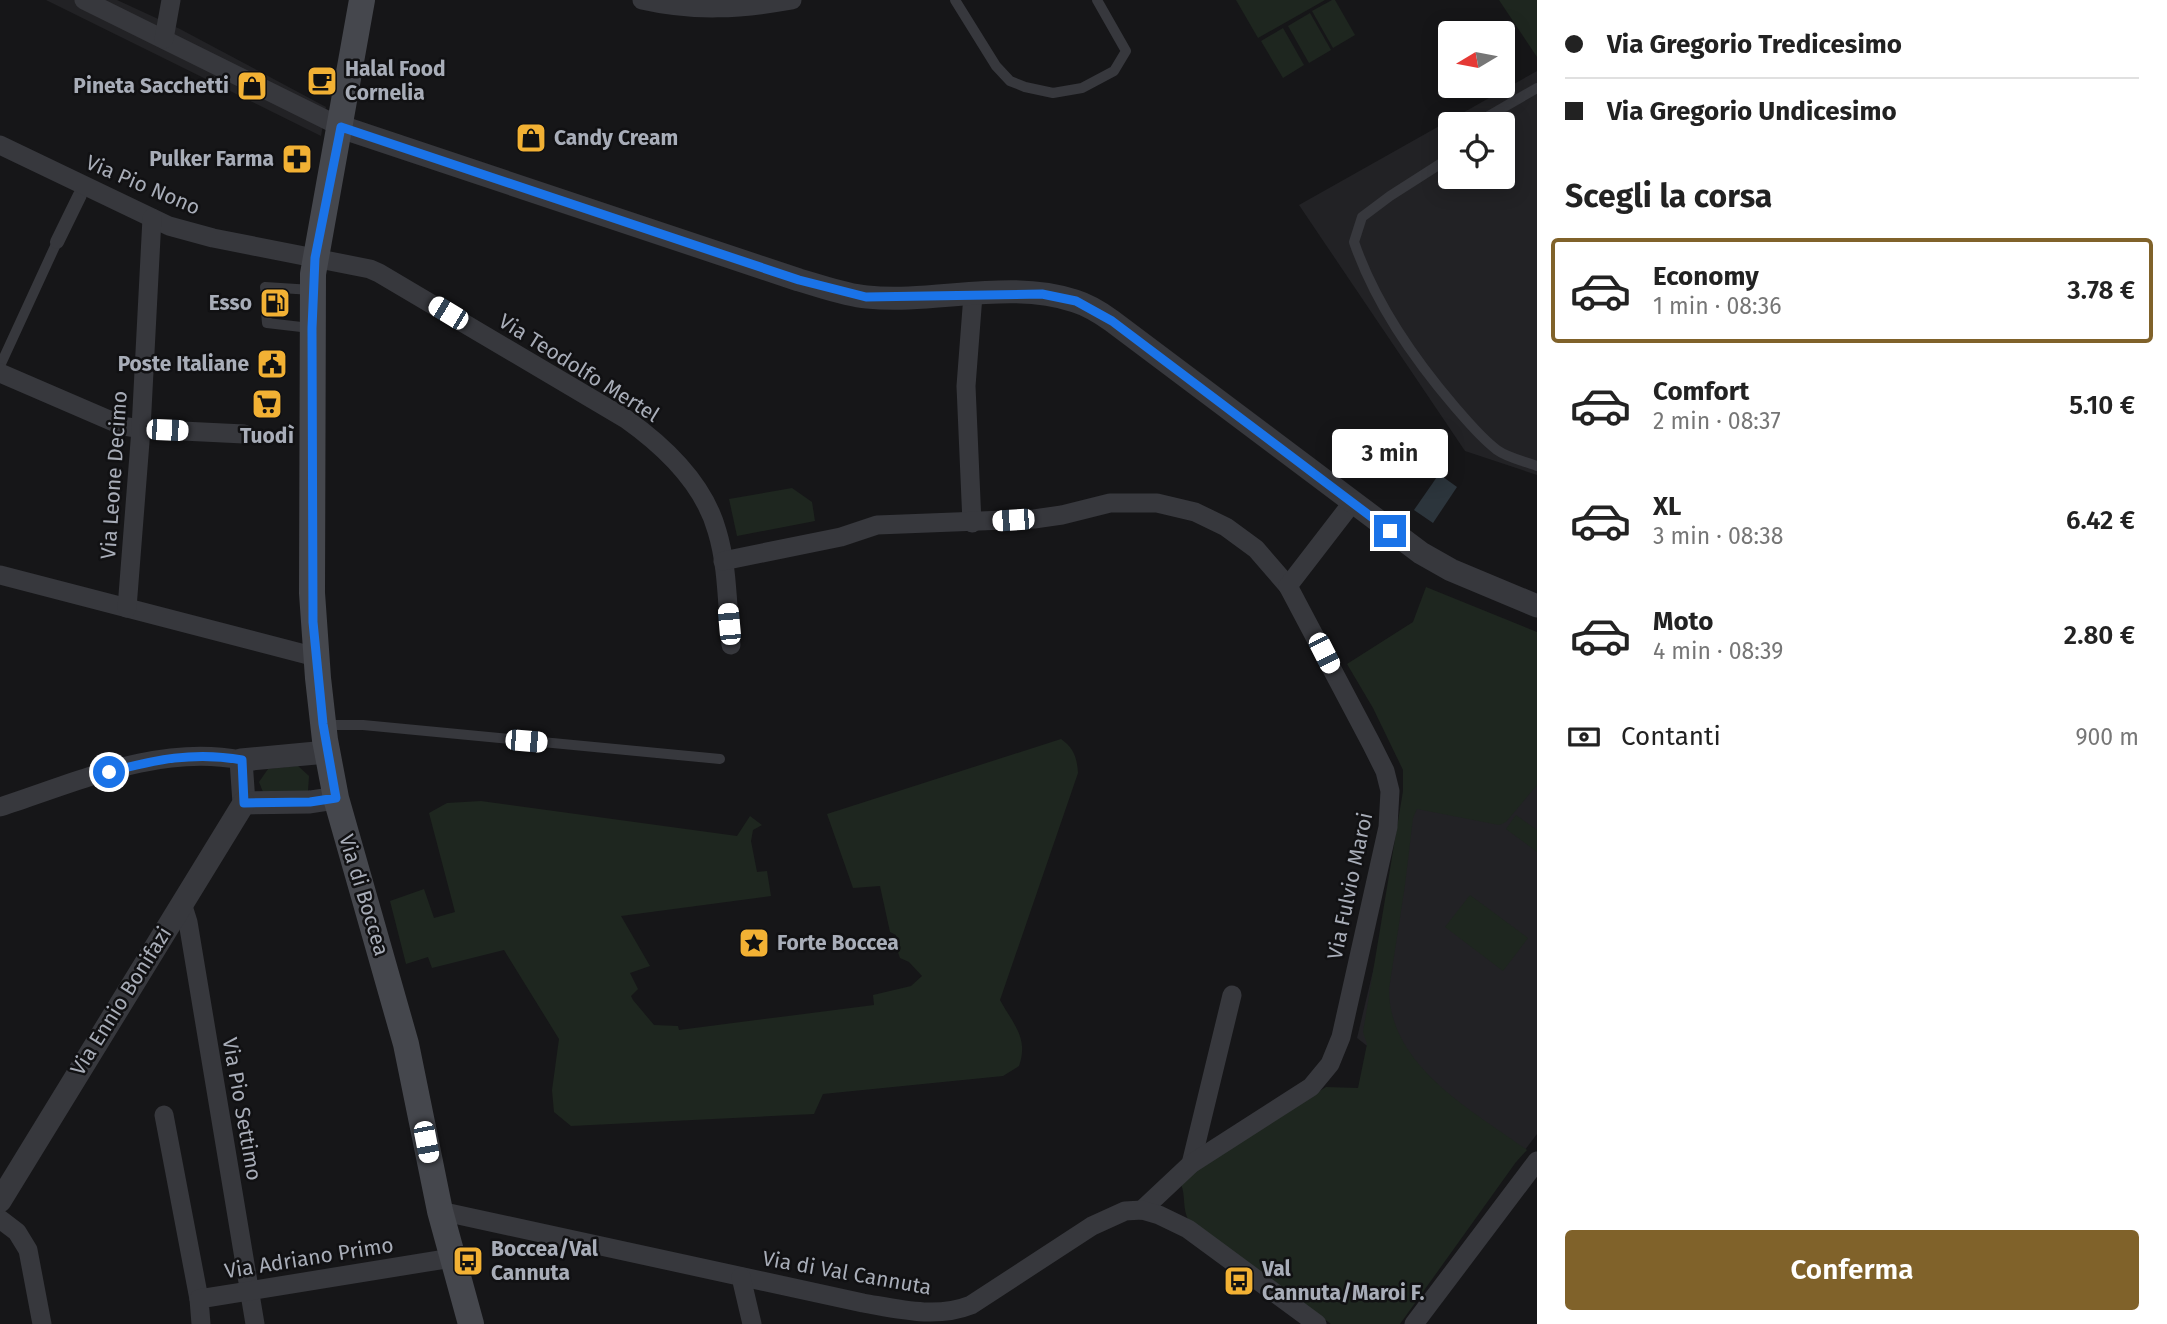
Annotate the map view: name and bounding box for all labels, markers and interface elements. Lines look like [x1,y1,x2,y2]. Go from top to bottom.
north arrow [1438,21,1516,98]
map controls [1438,21,1515,189]
text: Via Gregorio Tredicesimo [1607,29,1902,60]
place label: Halal Food Cornelia [345,56,446,106]
cafe icon: Halal Food Cornelia [305,64,339,98]
shop icon: Pineta Sacchetti [235,69,269,103]
place label: Pineta Sacchetti [73,73,229,99]
text: Via Gregorio Undicesimo [1607,96,1897,127]
button: locate [1438,112,1515,189]
shop icon: Candy Cream [514,121,548,155]
place label: Candy Cream [554,125,678,151]
pharmacy icon: Pulker Farma [280,142,314,176]
place label: Pulker Farma [149,146,274,172]
street label: Via Pio Nono [82,149,204,221]
text: Scegli la corsa [1565,177,1772,215]
icon: car [1569,259,1632,322]
text: Economy [1653,261,1759,292]
text: 3.78 € [2067,275,2135,306]
fuel station icon: Esso [258,286,292,320]
place label: Esso [209,290,252,316]
text: 1 min · 08:36 [1653,292,1781,320]
car [425,293,472,333]
street label: Via Teodolfo Mertel [494,308,664,428]
public building icon: Poste Italiane [255,347,289,381]
place label: Poste Italiane [118,351,249,377]
icon: car [1569,374,1632,437]
text: Comfort [1653,376,1749,407]
supermarket icon: Tuodì [250,387,284,421]
street label: Via Leone Decimo [95,390,133,560]
text: 5.10 € [2069,390,2135,421]
text: 2 min · 08:37 [1653,407,1781,435]
car [146,419,189,441]
place label: Tuodì [240,423,295,449]
callout: 3 min [1332,430,1448,478]
text: 3 min [1362,439,1418,467]
icon: car [1569,489,1632,552]
text: XL [1653,491,1681,522]
text: 6.42 € [2066,505,2135,536]
car [992,508,1035,532]
route end [1374,515,1406,547]
text: 3 min · 08:38 [1653,522,1783,550]
car [717,602,742,646]
icon: car [1569,604,1632,667]
text: Moto [1653,606,1713,637]
text: 2.80 € [2064,620,2135,651]
car [1306,630,1343,676]
text: 4 min · 08:39 [1653,637,1783,665]
icon: cash [1565,718,1603,756]
text: Contanti [1621,721,1721,752]
text: 900 m [2075,723,2139,751]
car [505,729,548,753]
route start [93,756,125,788]
street label: Via Fulvio Maroi [1322,810,1378,962]
street label: Via di Boccea [333,831,395,959]
street label: Via Ennio Bonifazi [65,922,177,1080]
place icon: Forte Boccea [737,926,771,960]
place label: Forte Boccea [777,930,899,956]
street label: Via Pio Settimo [217,1035,267,1183]
car [412,1119,441,1165]
button: Conferma [1565,1230,2139,1310]
street label: Via Adriano Primo [223,1232,395,1284]
place label: Boccea/Val Cannuta [491,1236,599,1286]
bus stop icon: Boccea/Val Cannuta [451,1244,485,1278]
street label: Via di Val Cannuta [761,1245,933,1301]
place label: Val Cannuta/Maroi F. [1261,1256,1424,1306]
bus stop icon: Val Cannuta/Maroi F. [1222,1264,1256,1298]

